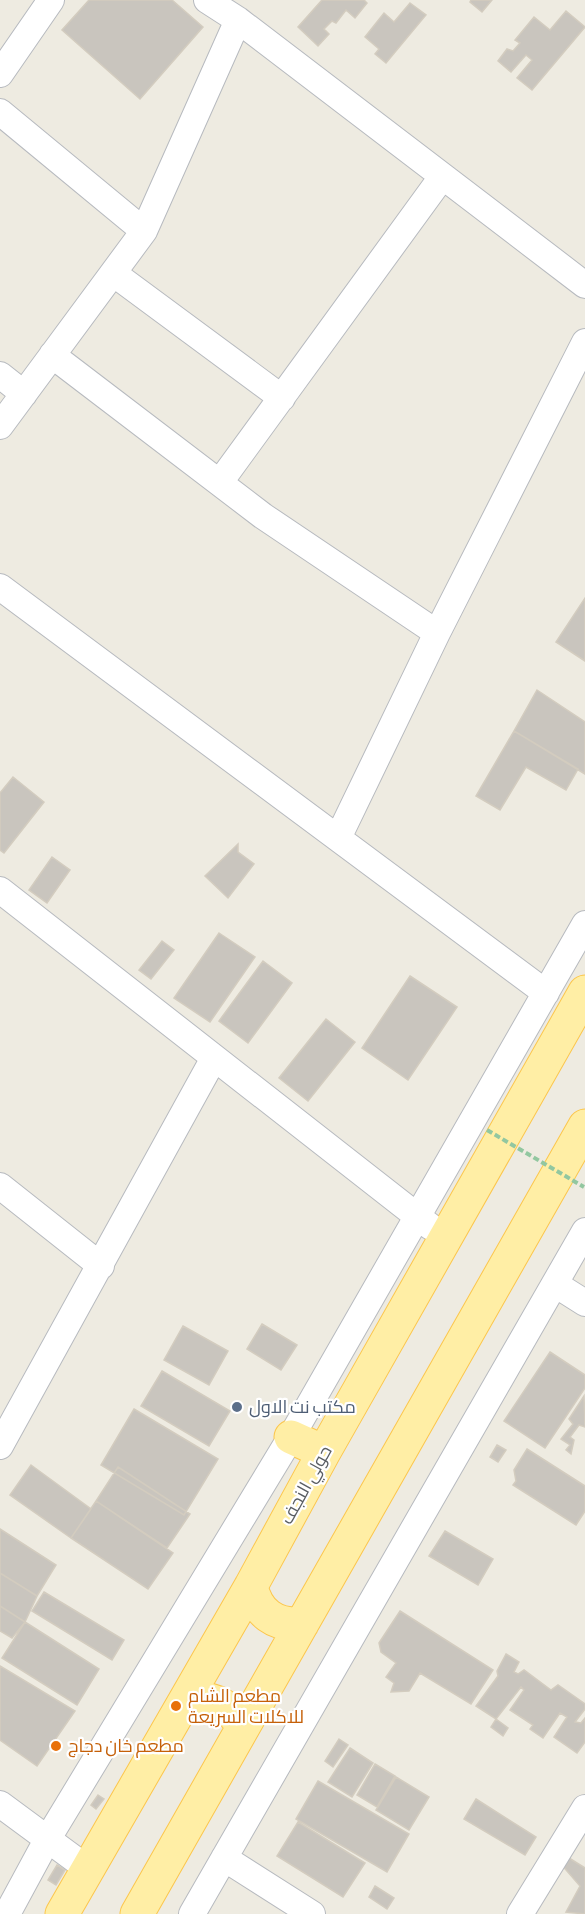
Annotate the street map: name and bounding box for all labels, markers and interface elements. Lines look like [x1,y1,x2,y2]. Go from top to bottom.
place label: مكتب نت الاول [249,1397,356,1418]
marker: مكتب نت الاول [230,1400,244,1414]
street label: حولي النجف [276,1442,339,1530]
place label: مطعم الشام للاكلات السريعة [188,1686,304,1728]
marker: مطعم الشام للاكلات السريعة [169,1699,183,1713]
place label: مطعم خان دجاج [68,1736,184,1758]
marker: مطعم خان دجاج [49,1739,63,1753]

